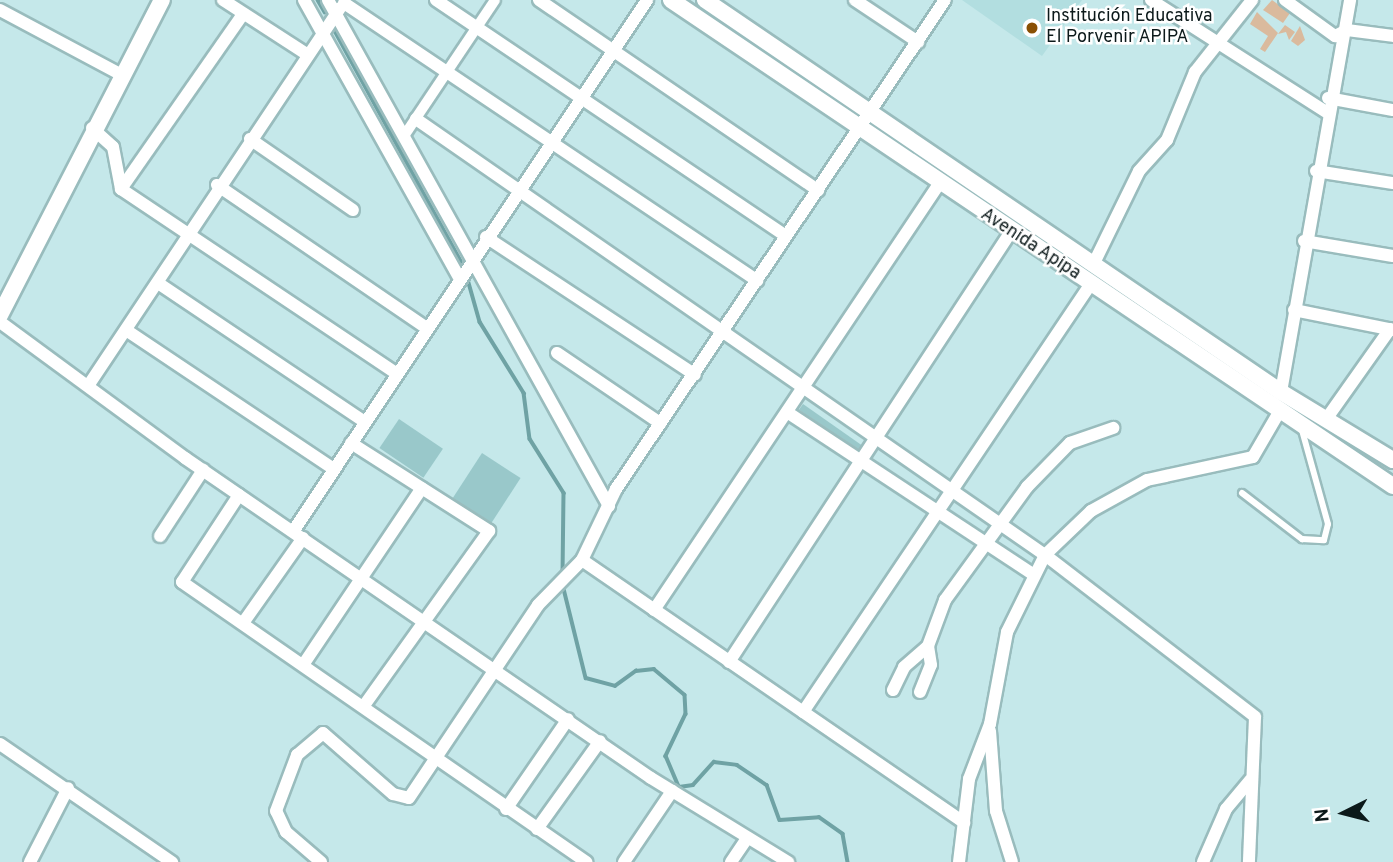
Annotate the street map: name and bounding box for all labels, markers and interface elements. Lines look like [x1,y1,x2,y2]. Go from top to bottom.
place label: Institución Educativa El Porvenir APIPA [1046,7,1213,50]
marker: Institución Educativa El Porvenir APIPA [1024,20,1040,36]
street label: Avenida Apipa [976,204,1084,286]
north arrow [1309,778,1379,848]
text: N [1310,807,1336,823]

